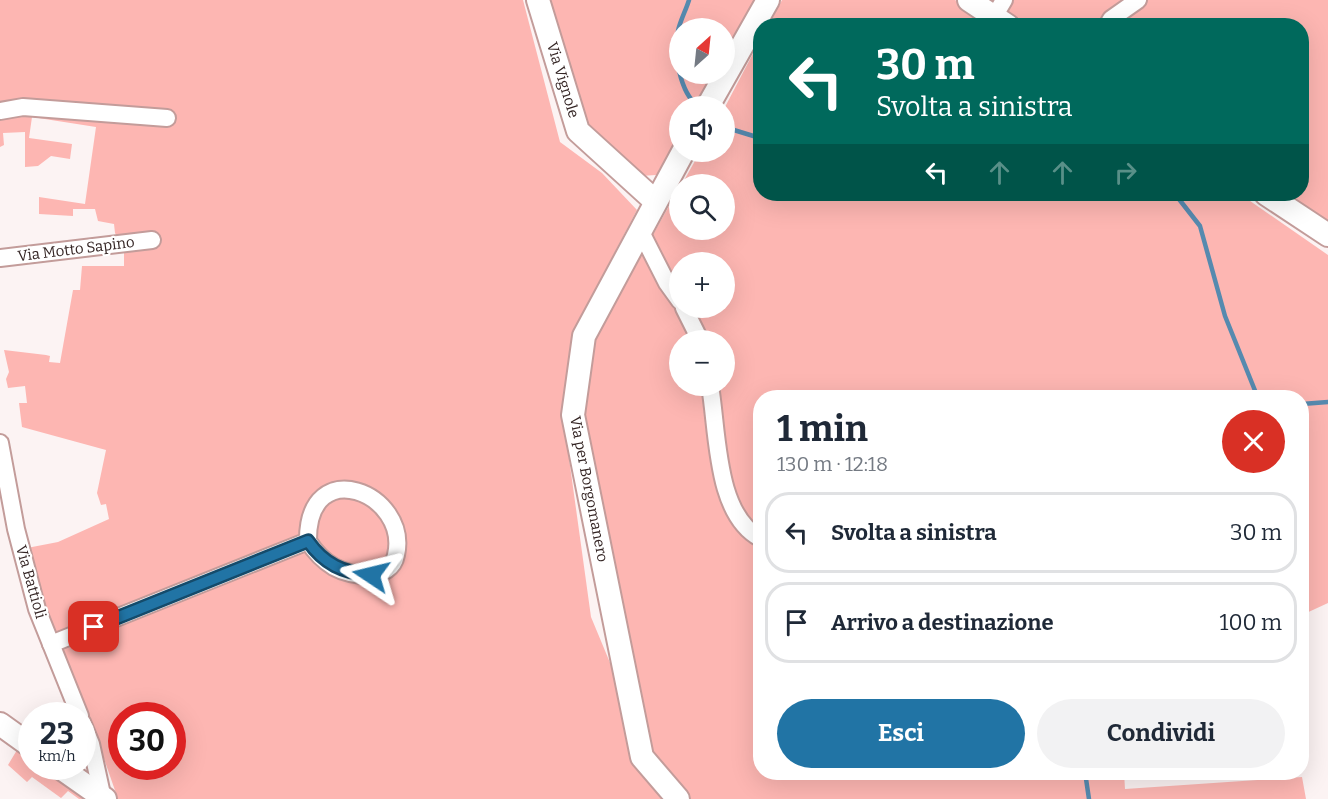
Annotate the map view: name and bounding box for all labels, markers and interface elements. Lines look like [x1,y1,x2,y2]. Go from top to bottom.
north arrow [669,18,735,84]
map controls [669,18,735,396]
street label: Via Vignole [543,40,583,120]
text: 30 m [876,40,975,90]
icon: left [777,42,855,120]
text: Svolta a sinistra [876,91,1073,123]
button: sound [669,96,735,162]
icon: left [920,156,953,189]
icon: ahead [983,156,1016,189]
icon: ahead [1046,156,1079,189]
icon: right [1109,156,1142,189]
button: search [669,174,735,240]
street label: Via Motto Sapino [17,233,135,265]
button: + [669,252,735,318]
button: − [669,330,735,396]
text: 1 min [777,407,868,451]
button: close [1222,410,1285,473]
street label: Via per Borgomanero [566,414,612,564]
text: 130 m · 12:18 [777,452,888,476]
icon: left [780,516,813,549]
text: Svolta a sinistra [831,519,997,546]
text: 30 m [1230,519,1282,546]
street label: Via Battioli [12,543,50,621]
position arrow [339,543,403,607]
pin [68,601,119,652]
icon: arrive [780,606,813,639]
text: Arrivo a destinazione [831,609,1054,636]
text: 100 m [1219,609,1282,636]
icon: arrive [77,610,110,643]
button: Esci [777,699,1025,768]
button: Condividi [1037,699,1285,768]
speed limit sign: 30 [108,702,186,780]
text: 23 [40,716,74,752]
text: km/h [38,747,76,765]

